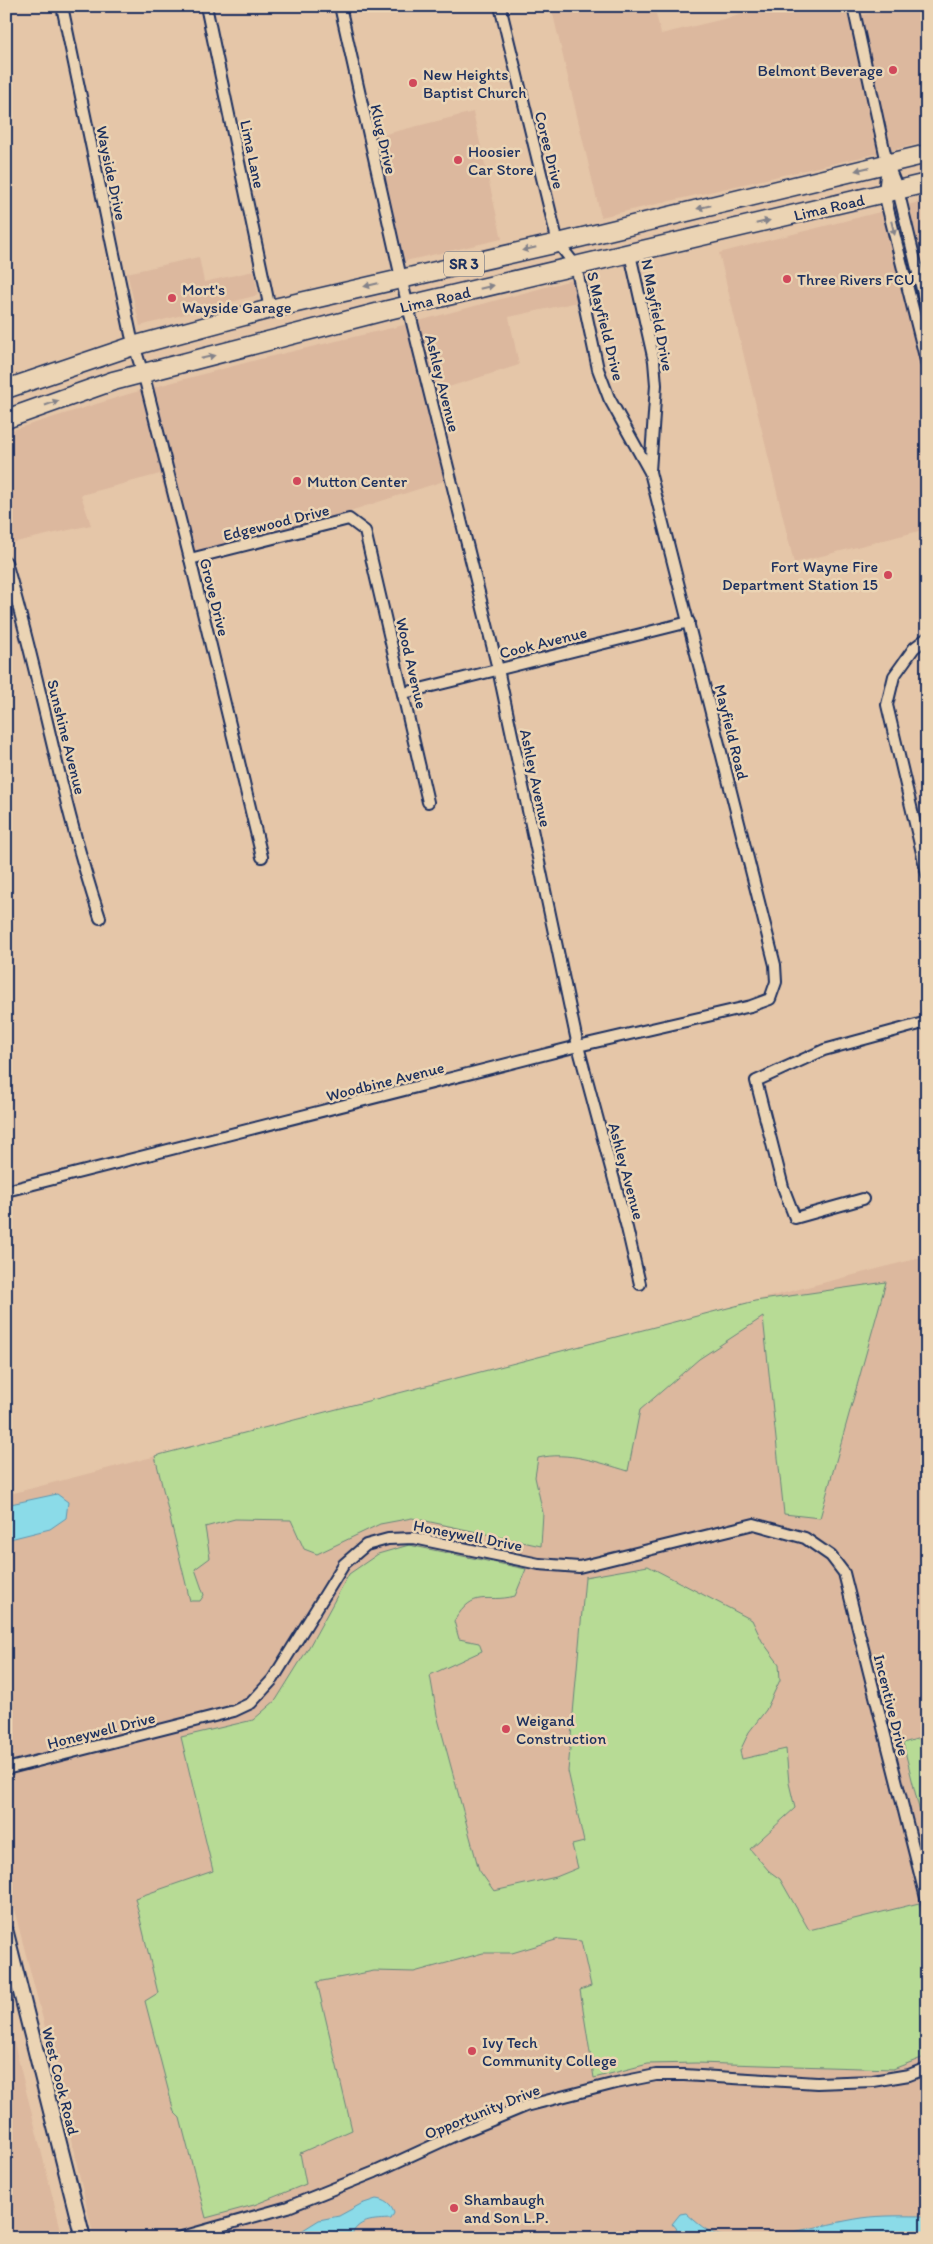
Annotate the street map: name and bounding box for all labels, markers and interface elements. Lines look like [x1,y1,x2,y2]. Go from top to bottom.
place label: Belmont Beverage [758,61,883,80]
marker: Belmont Beverage [887,64,899,76]
place label: New Heights Baptist Church [423,65,526,102]
marker: New Heights Baptist Church [407,77,419,89]
street label: Klug Drive [366,102,401,176]
street label: Coree Drive [531,109,568,191]
street label: Lima Lane [236,118,269,190]
street label: Wayside Drive [92,124,131,222]
place label: Hoosier Car Store [468,142,534,179]
marker: Hoosier Car Store [452,154,464,166]
one-way arrow [855,165,870,173]
street label: Lima Road [792,190,867,225]
one-way arrow [697,204,712,212]
one-way arrow [755,218,770,226]
one-way arrow [889,221,897,236]
one-way arrow [522,245,537,253]
road number: SR 3 [444,252,484,276]
street label: N Mayfield Drive [637,257,678,373]
street label: S Mayfield Drive [583,270,628,383]
place label: Three Rivers FCU [797,270,915,289]
marker: Three Rivers FCU [781,273,793,285]
place label: Mort's Wayside Garage [182,280,292,317]
one-way arrow [363,281,378,289]
street label: Lima Road [398,282,473,317]
one-way arrow [479,283,494,291]
marker: Mort's Wayside Garage [166,292,178,304]
street label: Ashley Avenue [421,332,464,434]
one-way arrow [200,353,215,361]
one-way arrow [45,399,60,407]
place label: Mutton Center [307,472,408,491]
marker: Mutton Center [291,475,303,487]
street label: Edgewood Drive [221,500,331,545]
street label: Grove Drive [196,556,233,638]
place label: Fort Wayne Fire Department Station 15 [722,557,878,594]
marker: Fort Wayne Fire Department Station 15 [882,569,894,581]
street label: Wood Avenue [392,616,431,710]
street label: Cook Avenue [497,622,589,663]
street label: Sunshine Avenue [43,678,90,797]
street label: Mayfield Road [710,682,753,782]
street label: Ashley Avenue [516,727,555,829]
street label: Woodbine Avenue [324,1058,446,1105]
street label: Ashley Avenue [604,1121,649,1222]
street label: Honeywell Drive [412,1516,524,1555]
street label: Incentive Drive [870,1652,913,1758]
street label: Honeywell Drive [45,1708,157,1753]
place label: Weigand Construction [516,1711,606,1748]
marker: Weigand Construction [500,1723,512,1735]
street label: West Cook Road [38,2025,83,2137]
place label: Ivy Tech Community College [482,2033,617,2070]
marker: Ivy Tech Community College [466,2045,478,2057]
street label: Opportunity Drive [422,2080,543,2143]
place label: Shambaugh and Son L.P. [464,2190,549,2227]
marker: Shambaugh and Son L.P. [448,2202,460,2214]

